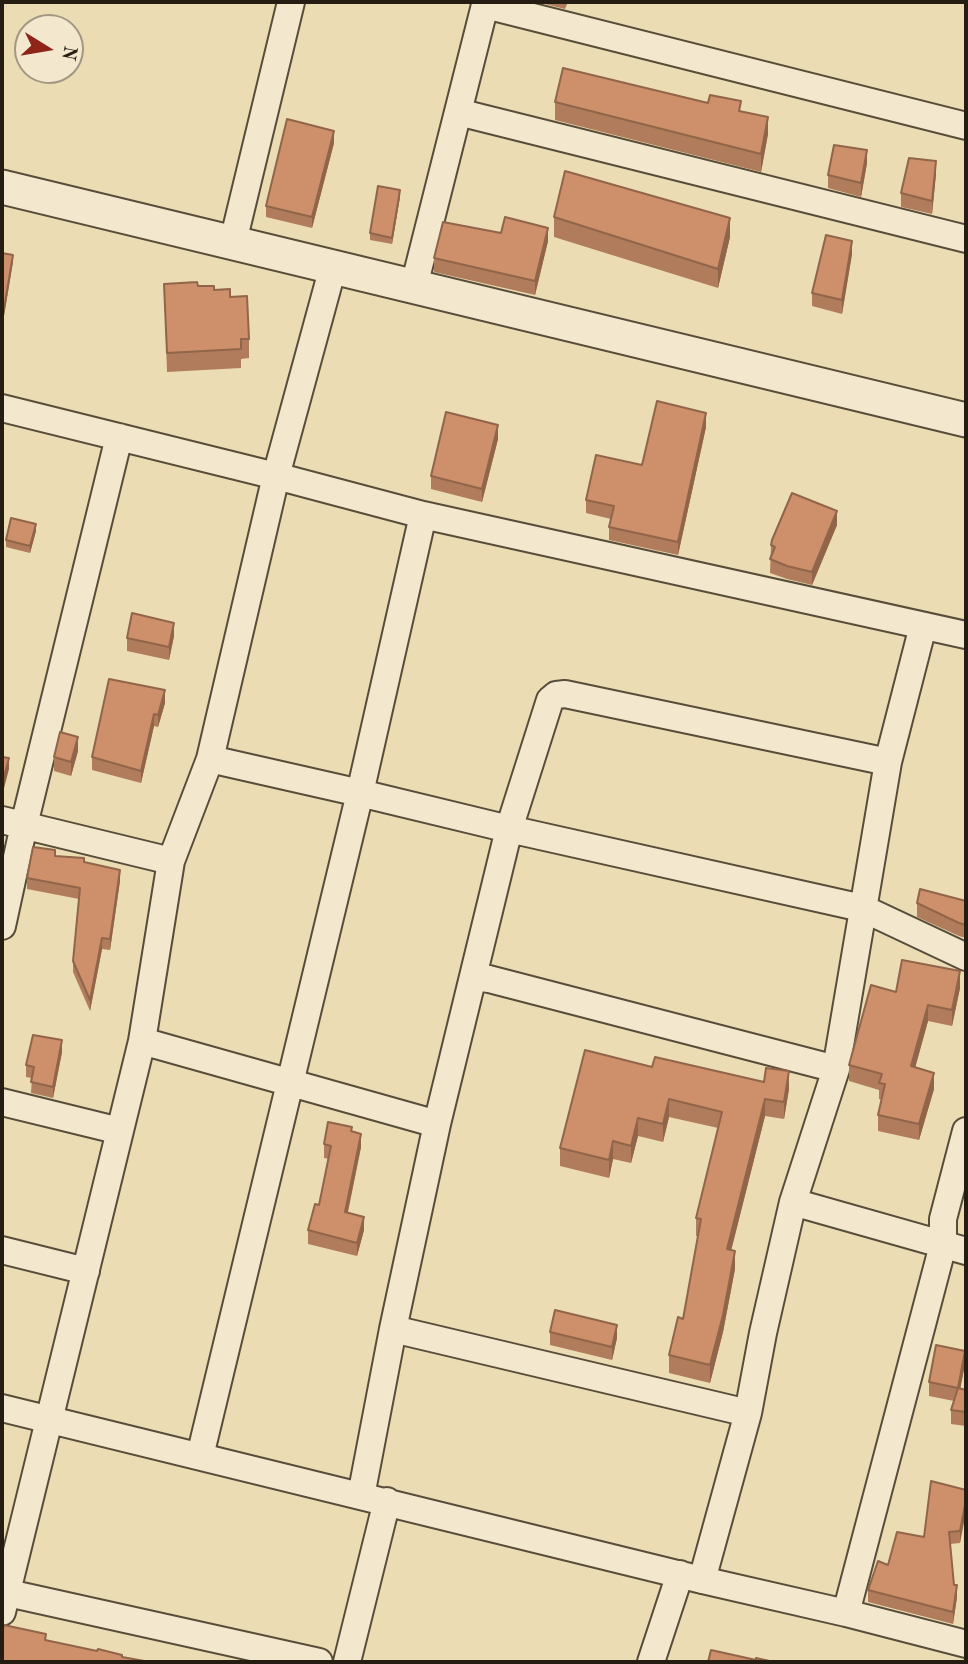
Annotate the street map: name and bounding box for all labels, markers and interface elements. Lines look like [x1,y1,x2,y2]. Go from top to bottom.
north arrow [14,14,84,84]
text: N [57,44,79,62]

